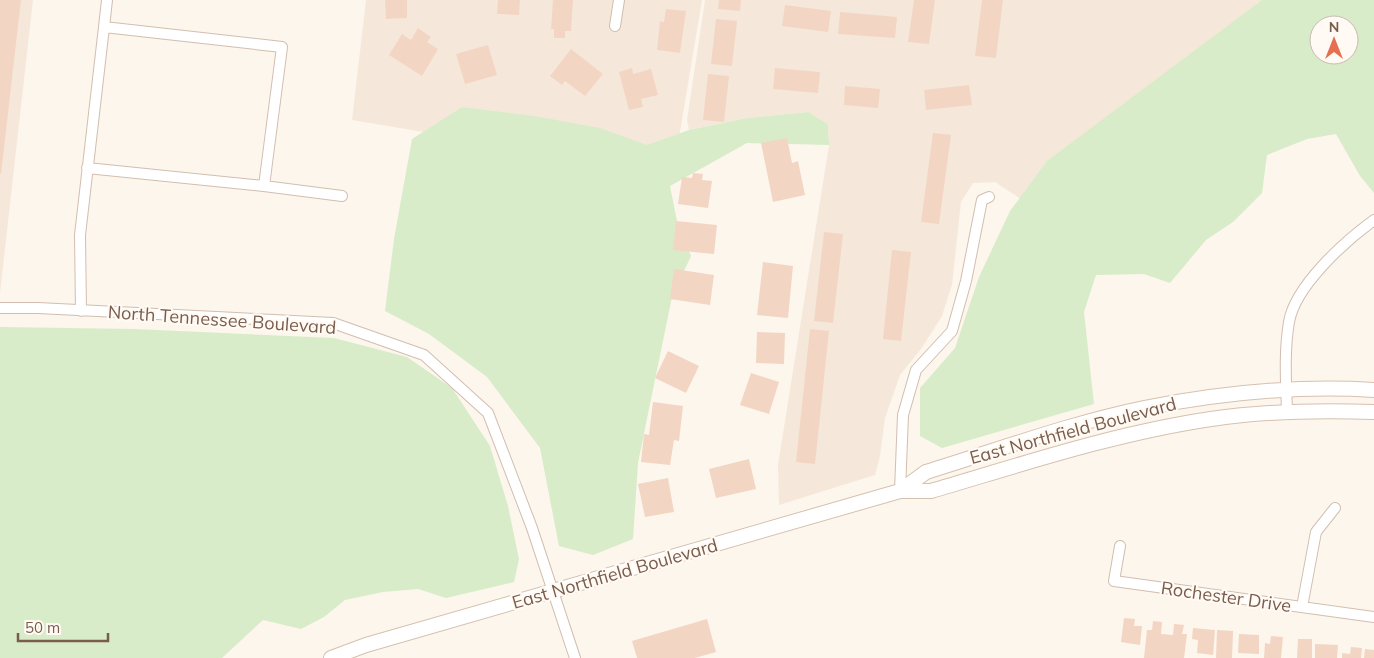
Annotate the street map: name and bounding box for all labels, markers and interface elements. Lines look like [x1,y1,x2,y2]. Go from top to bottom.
north arrow [1309,15,1359,65]
text: N [1329,18,1339,36]
street label: North Tennessee Boulevard [107,300,337,339]
street label: East Northfield Boulevard [967,392,1179,469]
street label: East Northfield Boulevard [509,533,720,614]
street label: Rochester Drive [1159,576,1293,617]
scale bar [18,610,108,642]
text: 50 m [25,618,60,637]

